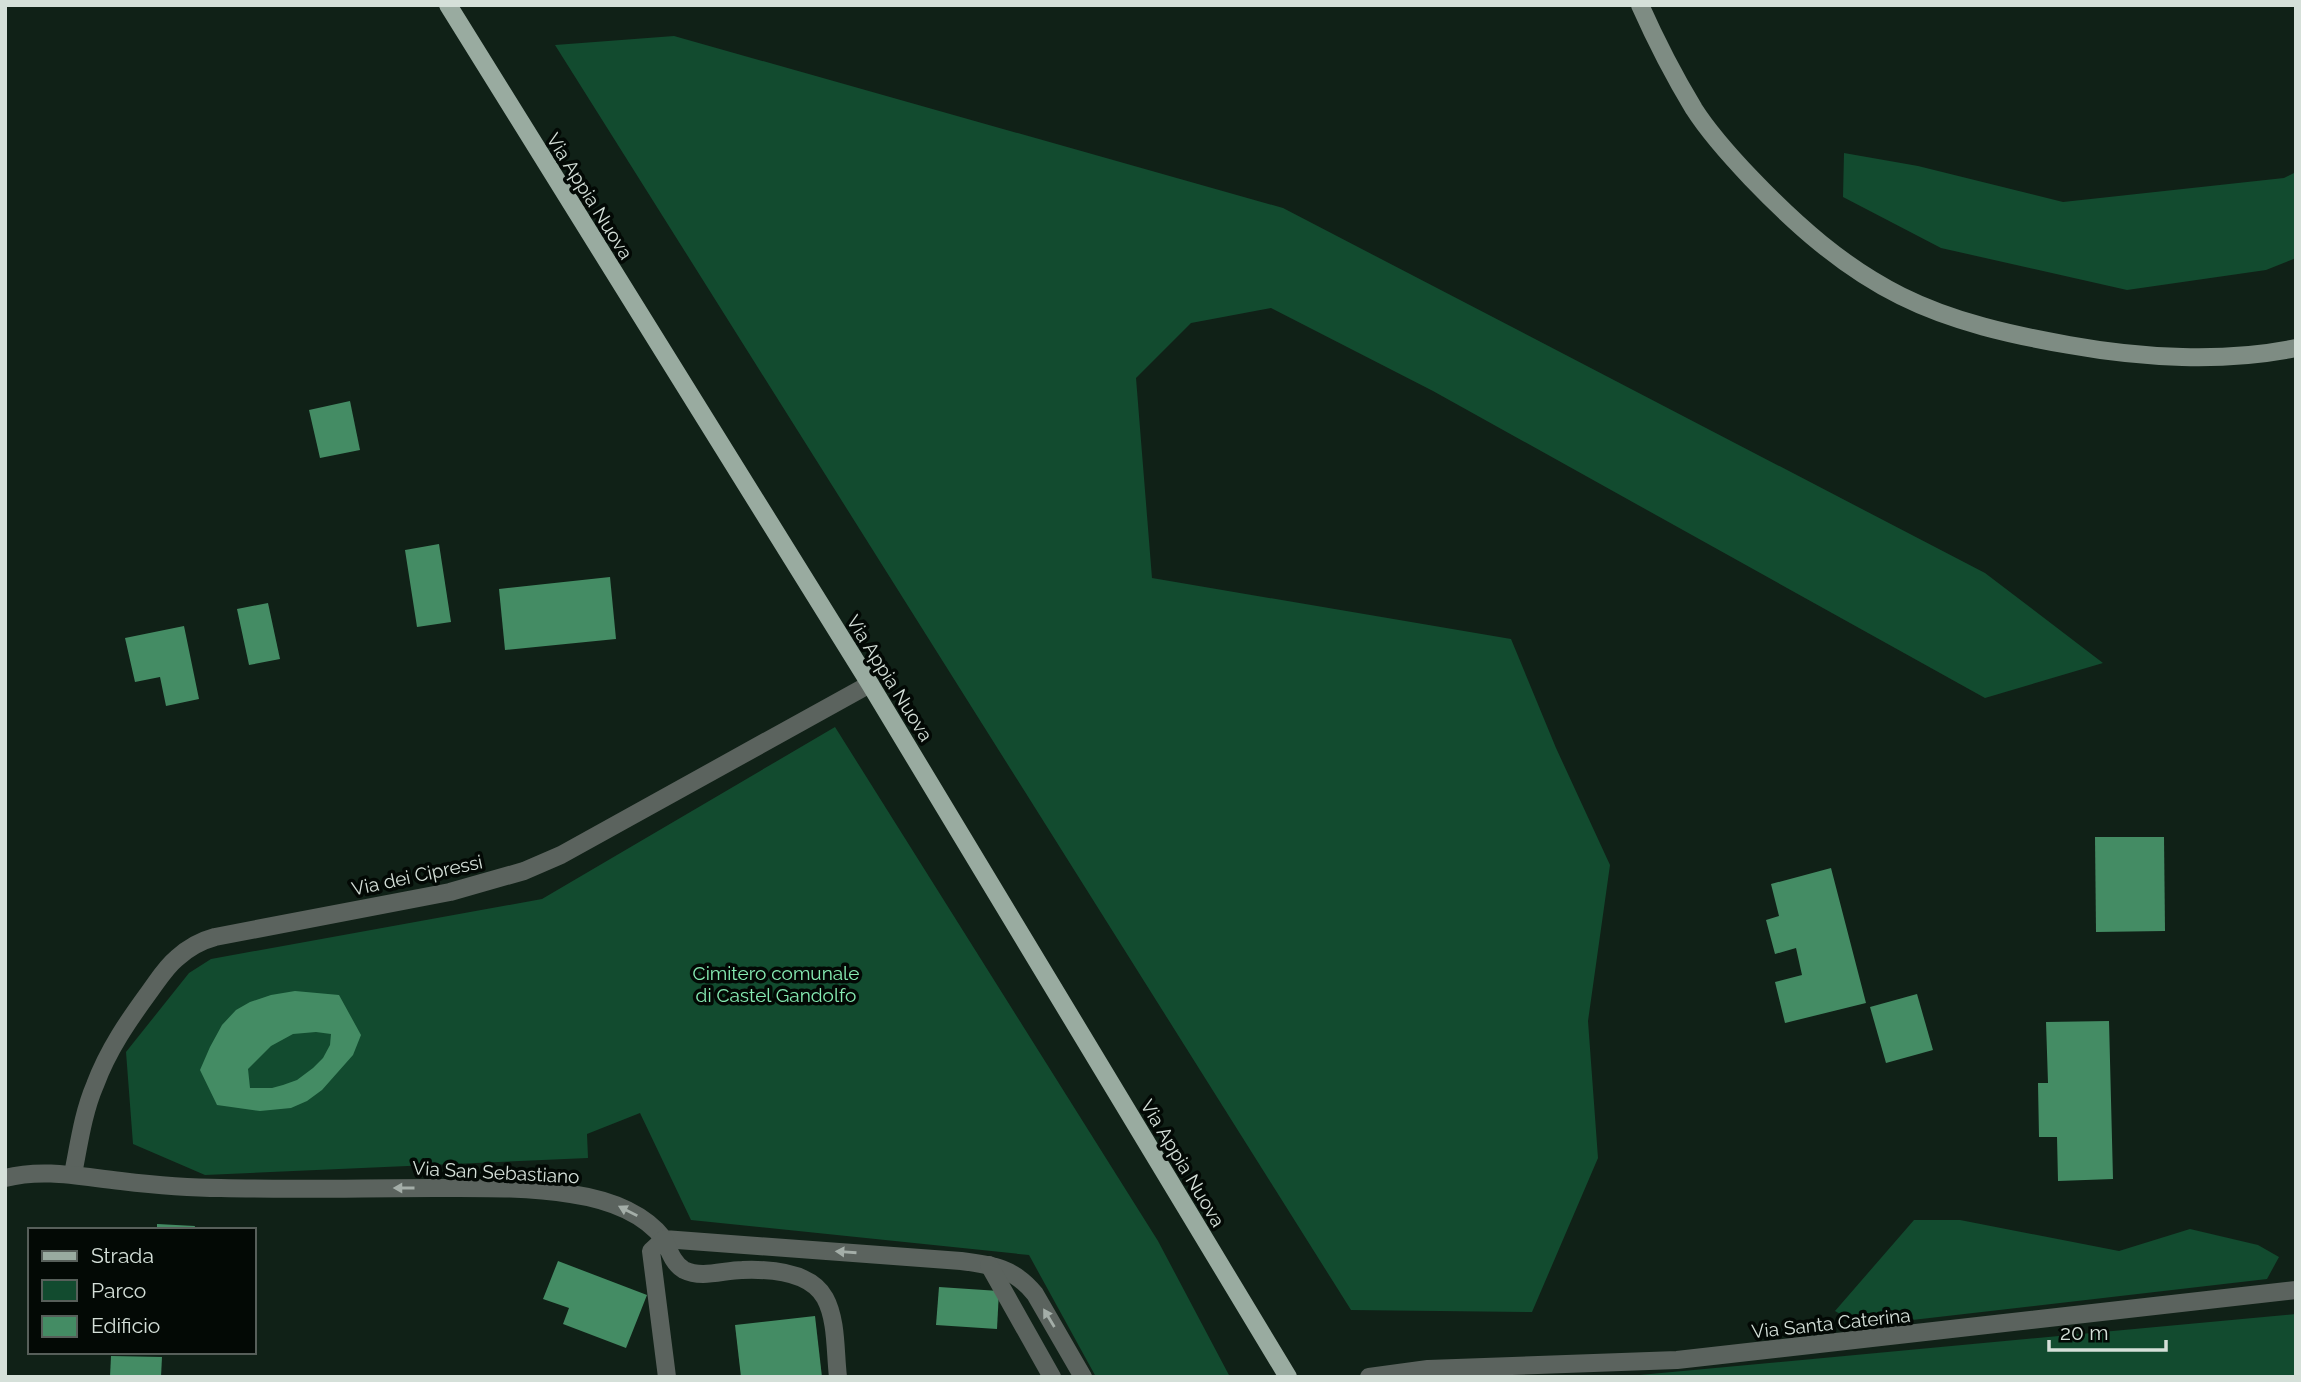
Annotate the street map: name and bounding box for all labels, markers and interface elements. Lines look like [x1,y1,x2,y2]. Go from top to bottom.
street label: Via Appia Nuova [542,129,638,263]
street label: Via Appia Nuova [842,611,938,745]
street label: Via dei Cipressi [350,850,484,900]
park label: Cimitero comunale di Castel Gandolfo [693,962,859,1006]
street label: Via Appia Nuova [1136,1095,1230,1231]
street label: Via San Sebastiano [412,1157,580,1187]
one-way arrow [393,1182,415,1194]
one-way arrow [618,1206,638,1218]
legend [28,1228,256,1354]
text: Strada [91,1243,154,1268]
one-way arrow [834,1246,856,1257]
text: Parco [91,1278,146,1303]
street label: Via Santa Caterina [1750,1304,1912,1342]
one-way arrow [1043,1308,1055,1327]
scale bar [2049,1308,2166,1352]
text: Edificio [91,1313,160,1338]
text: 20 m [2060,1320,2108,1345]

